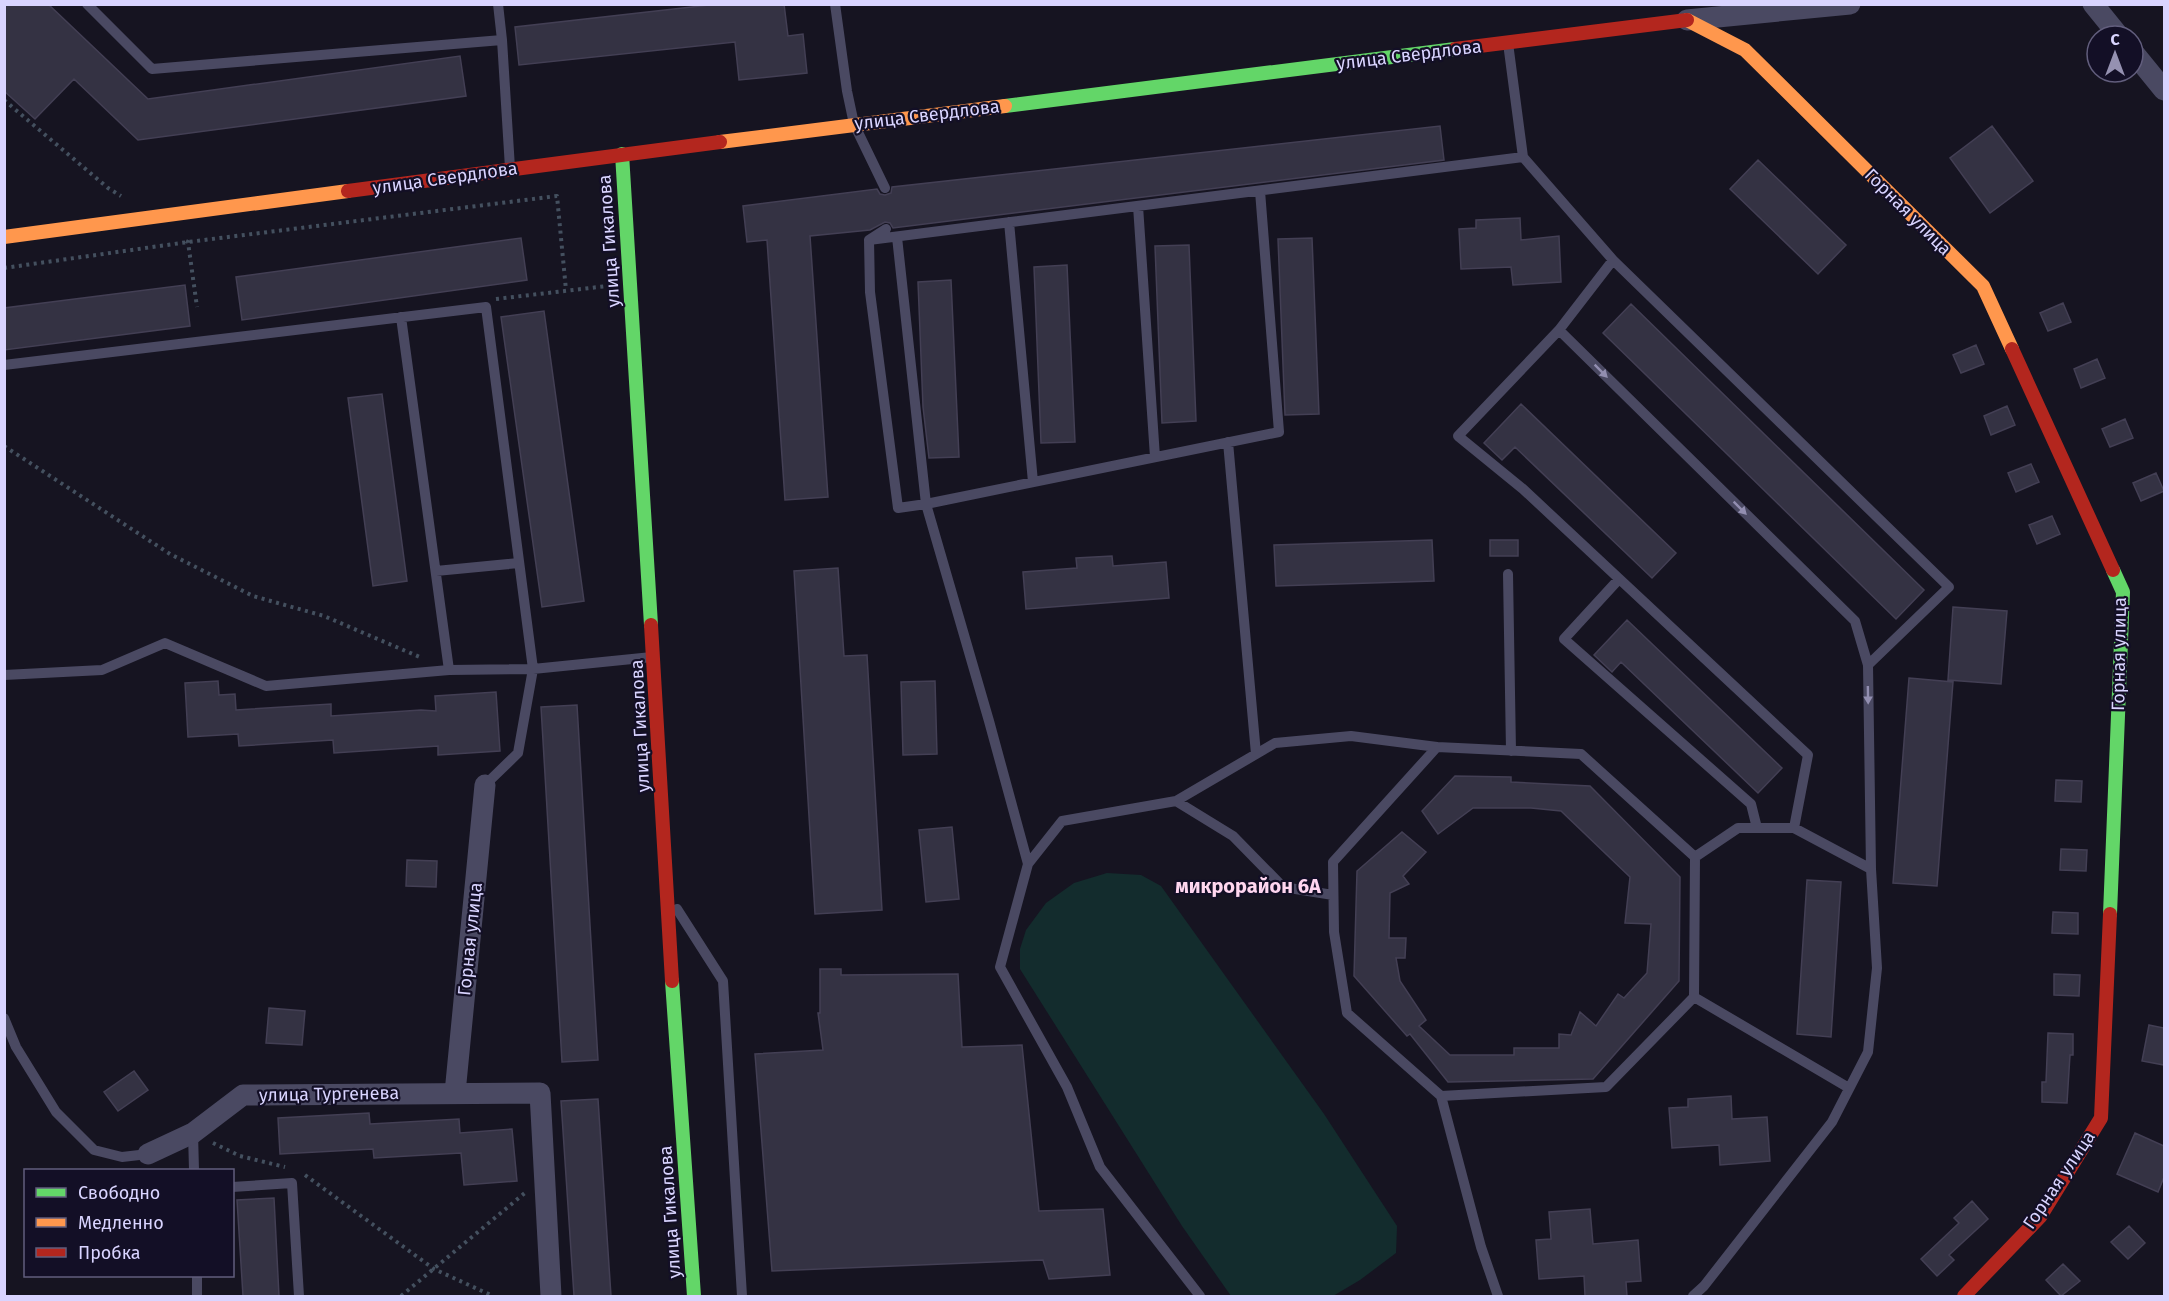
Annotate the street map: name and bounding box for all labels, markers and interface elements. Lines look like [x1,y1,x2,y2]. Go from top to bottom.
north arrow [2085,24,2145,84]
text: С [2110,30,2120,49]
street label: улица Свердлова [1335,35,1483,75]
street label: улица Свердлова [853,95,1001,135]
street label: улица Свердлова [371,157,519,199]
street label: Горная улица [1860,164,1956,260]
street label: улица Гикалова [593,174,625,308]
one-way arrow [1593,364,1608,378]
one-way arrow [1732,500,1746,514]
street label: Горная улица [2107,597,2131,711]
street label: улица Гикалова [626,659,654,793]
one-way arrow [1863,685,1873,704]
district label: микрорайон 6А [1175,874,1322,898]
street label: Горная улица [453,881,487,997]
street label: улица Тургенева [259,1082,399,1106]
street label: Горная улица [2018,1127,2100,1233]
street label: улица Гикалова [654,1145,686,1279]
legend [24,1169,234,1277]
text: Свободно [78,1182,160,1204]
text: Медленно [78,1212,164,1234]
text: Пробка [78,1242,141,1264]

